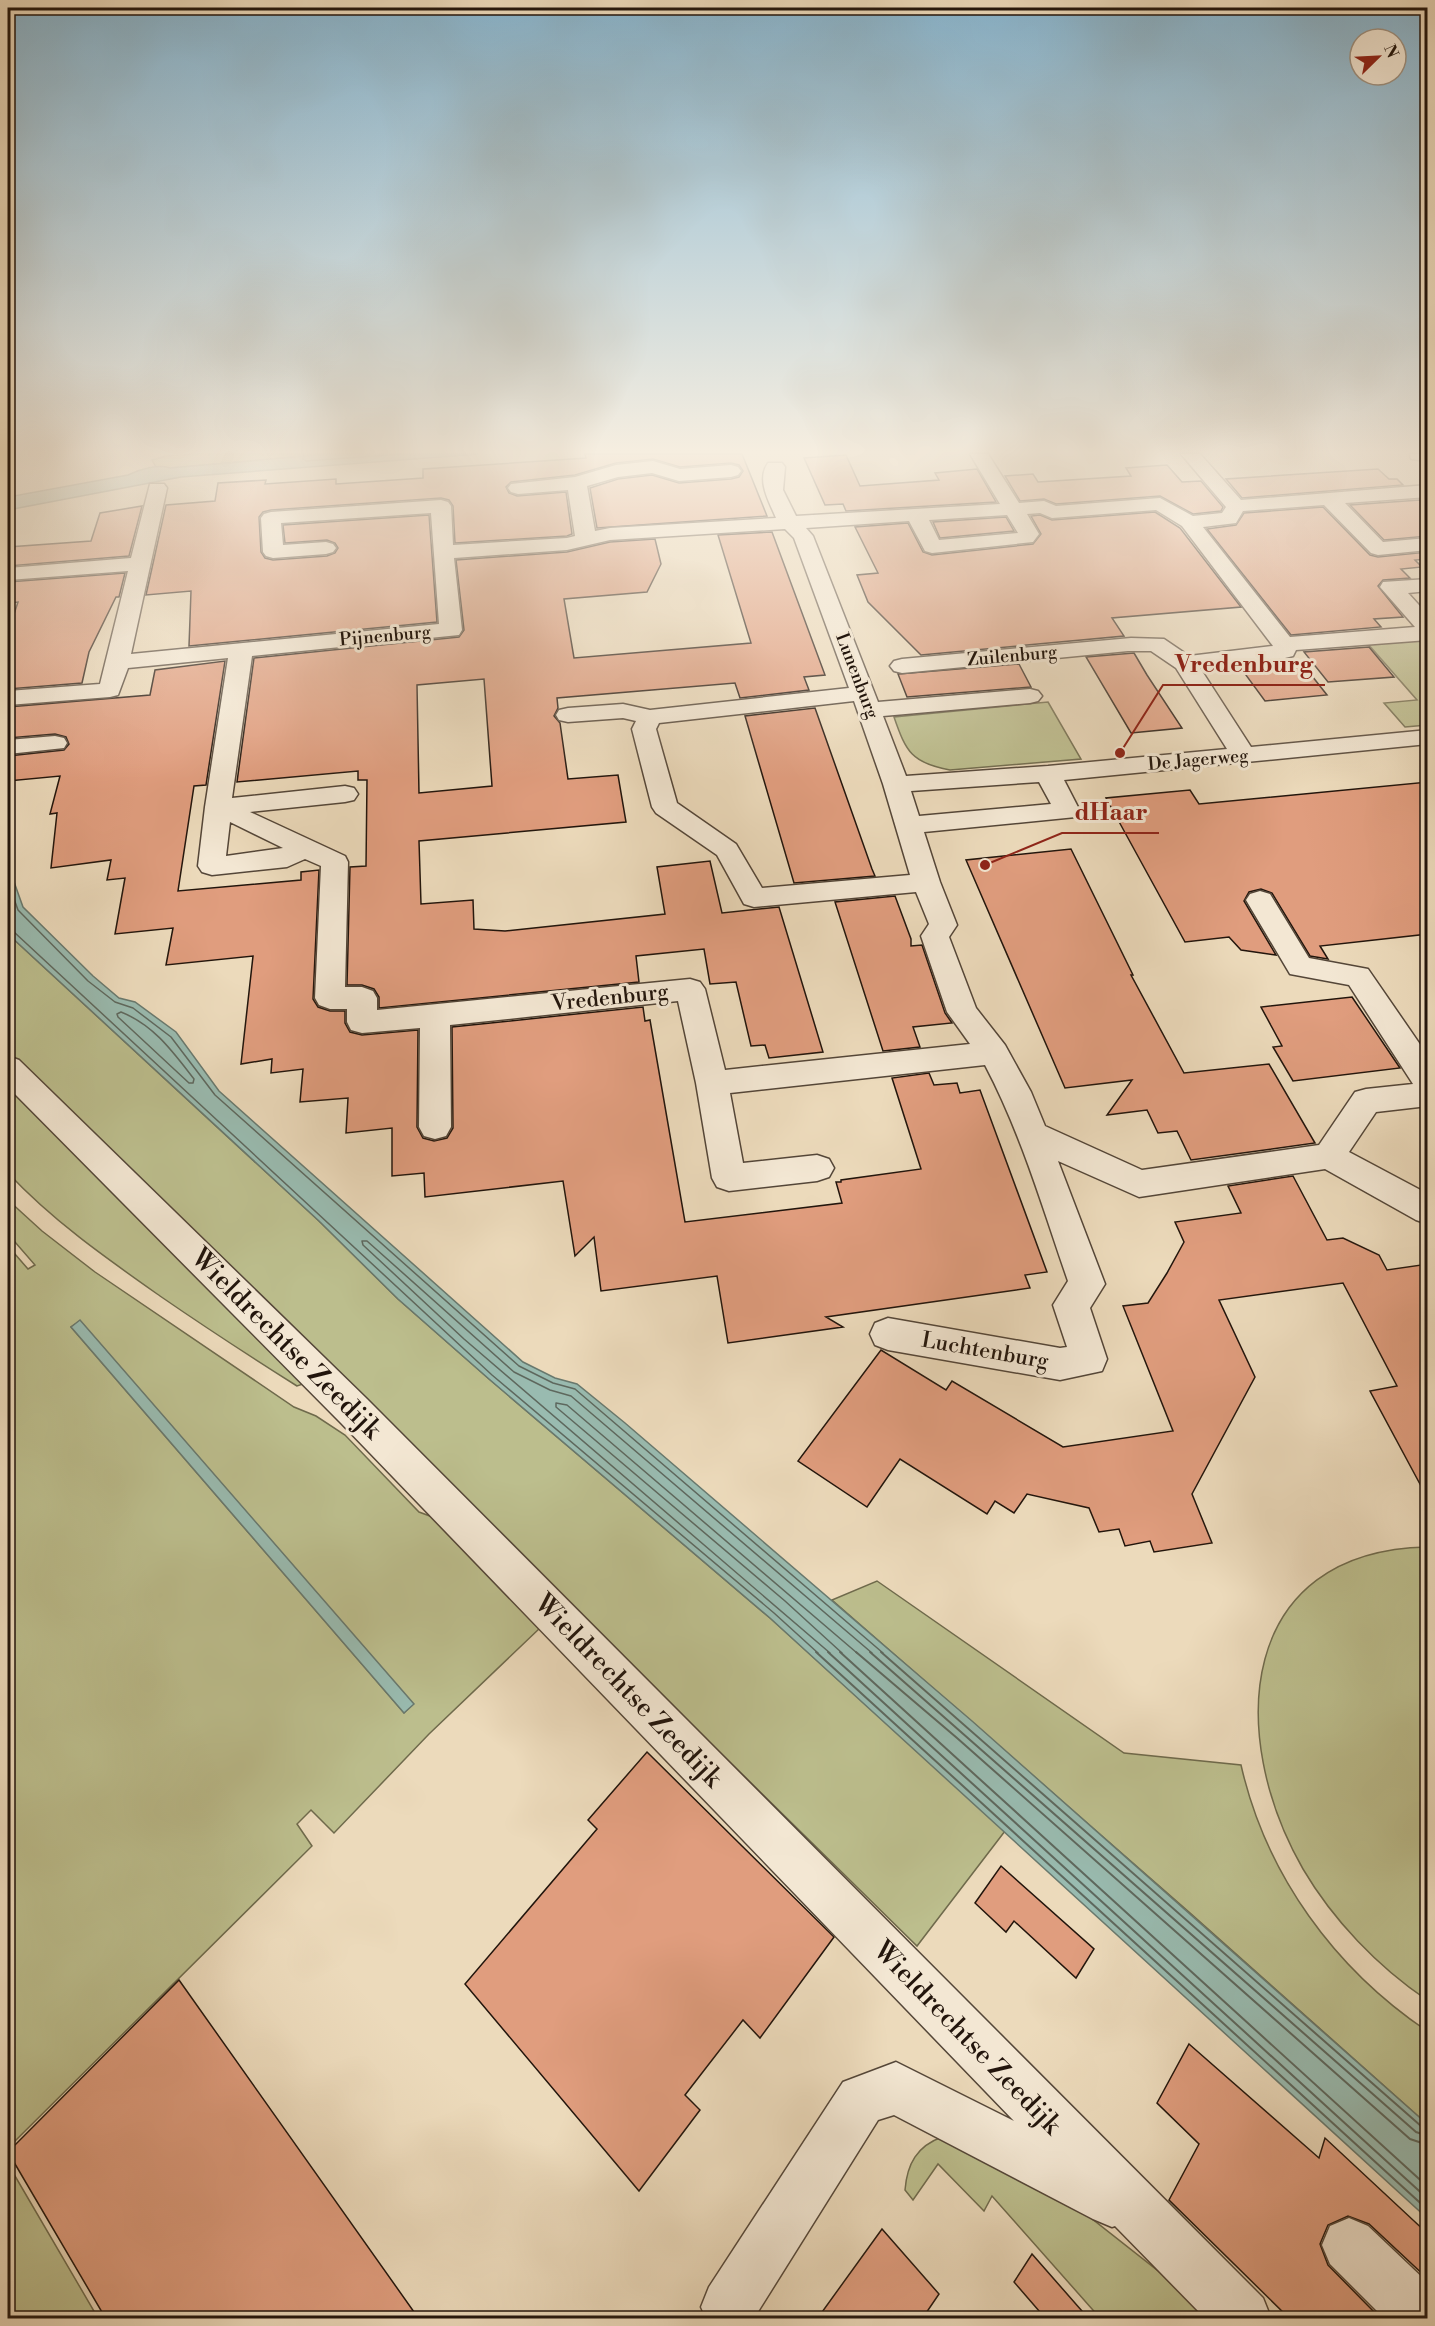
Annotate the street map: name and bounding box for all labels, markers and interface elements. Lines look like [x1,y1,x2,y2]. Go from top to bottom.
north arrow [1348,27,1408,87]
text: N [1379,41,1403,61]
street label: Pijnenburg [338,620,432,651]
street label: Lunenburg [830,630,884,723]
street label: Zuilenburg [966,641,1059,671]
callout: Vredenburg [1163,643,1325,685]
text: Vredenburg [1174,650,1314,680]
street label: De Jagerweg [1147,744,1250,776]
callout: dHaar [1062,791,1159,833]
text: dHaar [1074,798,1148,828]
street label: Vredenburg [549,978,670,1018]
street label: Wieldrechtse Zeedijk [183,1241,390,1448]
street label: Luchtenburg [919,1327,1051,1376]
street label: Wieldrechtse Zeedijk [526,1586,731,1796]
street label: Wieldrechtse Zeedijk [865,1933,1070,2143]

